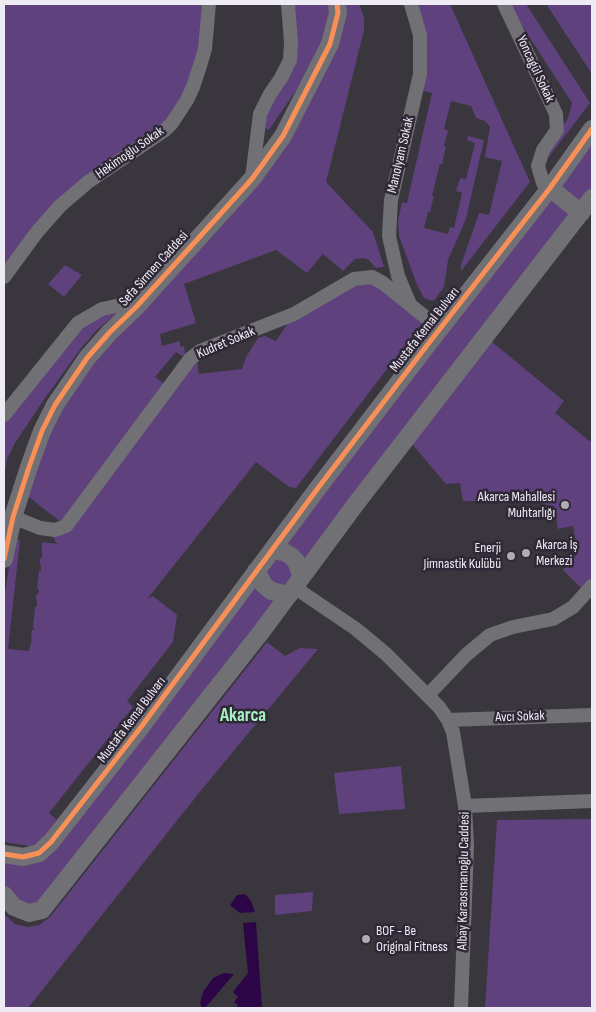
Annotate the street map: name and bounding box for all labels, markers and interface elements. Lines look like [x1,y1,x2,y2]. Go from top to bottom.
street label: Yoncagül Sokak [512,33,558,105]
street label: Manolyam Sokak [384,115,418,195]
street label: Hekimoğlu Sokak [93,123,167,183]
street label: Sefa Sirmen Caddesi [116,228,192,310]
street label: Mustafa Kemal Bulvarı [387,284,463,376]
street label: Kudret Sokak [194,323,258,363]
place label: Akarca Mahallesi Muhtarlığı [478,489,555,522]
marker: Akarca Mahallesi Muhtarlığı [559,499,571,511]
place label: Akarca İş Merkezi [536,537,578,570]
place label: Enerji Jimnastik Kulübü [424,540,501,572]
marker: Akarca İş Merkezi [520,547,532,559]
marker: Enerji Jimnastik Kulübü [505,550,517,562]
street label: Mustafa Kemal Bulvarı [94,674,170,766]
district label: Akarca [220,705,266,727]
street label: Avcı Sokak [495,708,545,726]
street label: Albay Karaosmanoğlu Caddesi [454,812,474,950]
place label: BOF - Be Original Fitness [376,923,448,956]
marker: BOF - Be Original Fitness [360,933,372,945]

